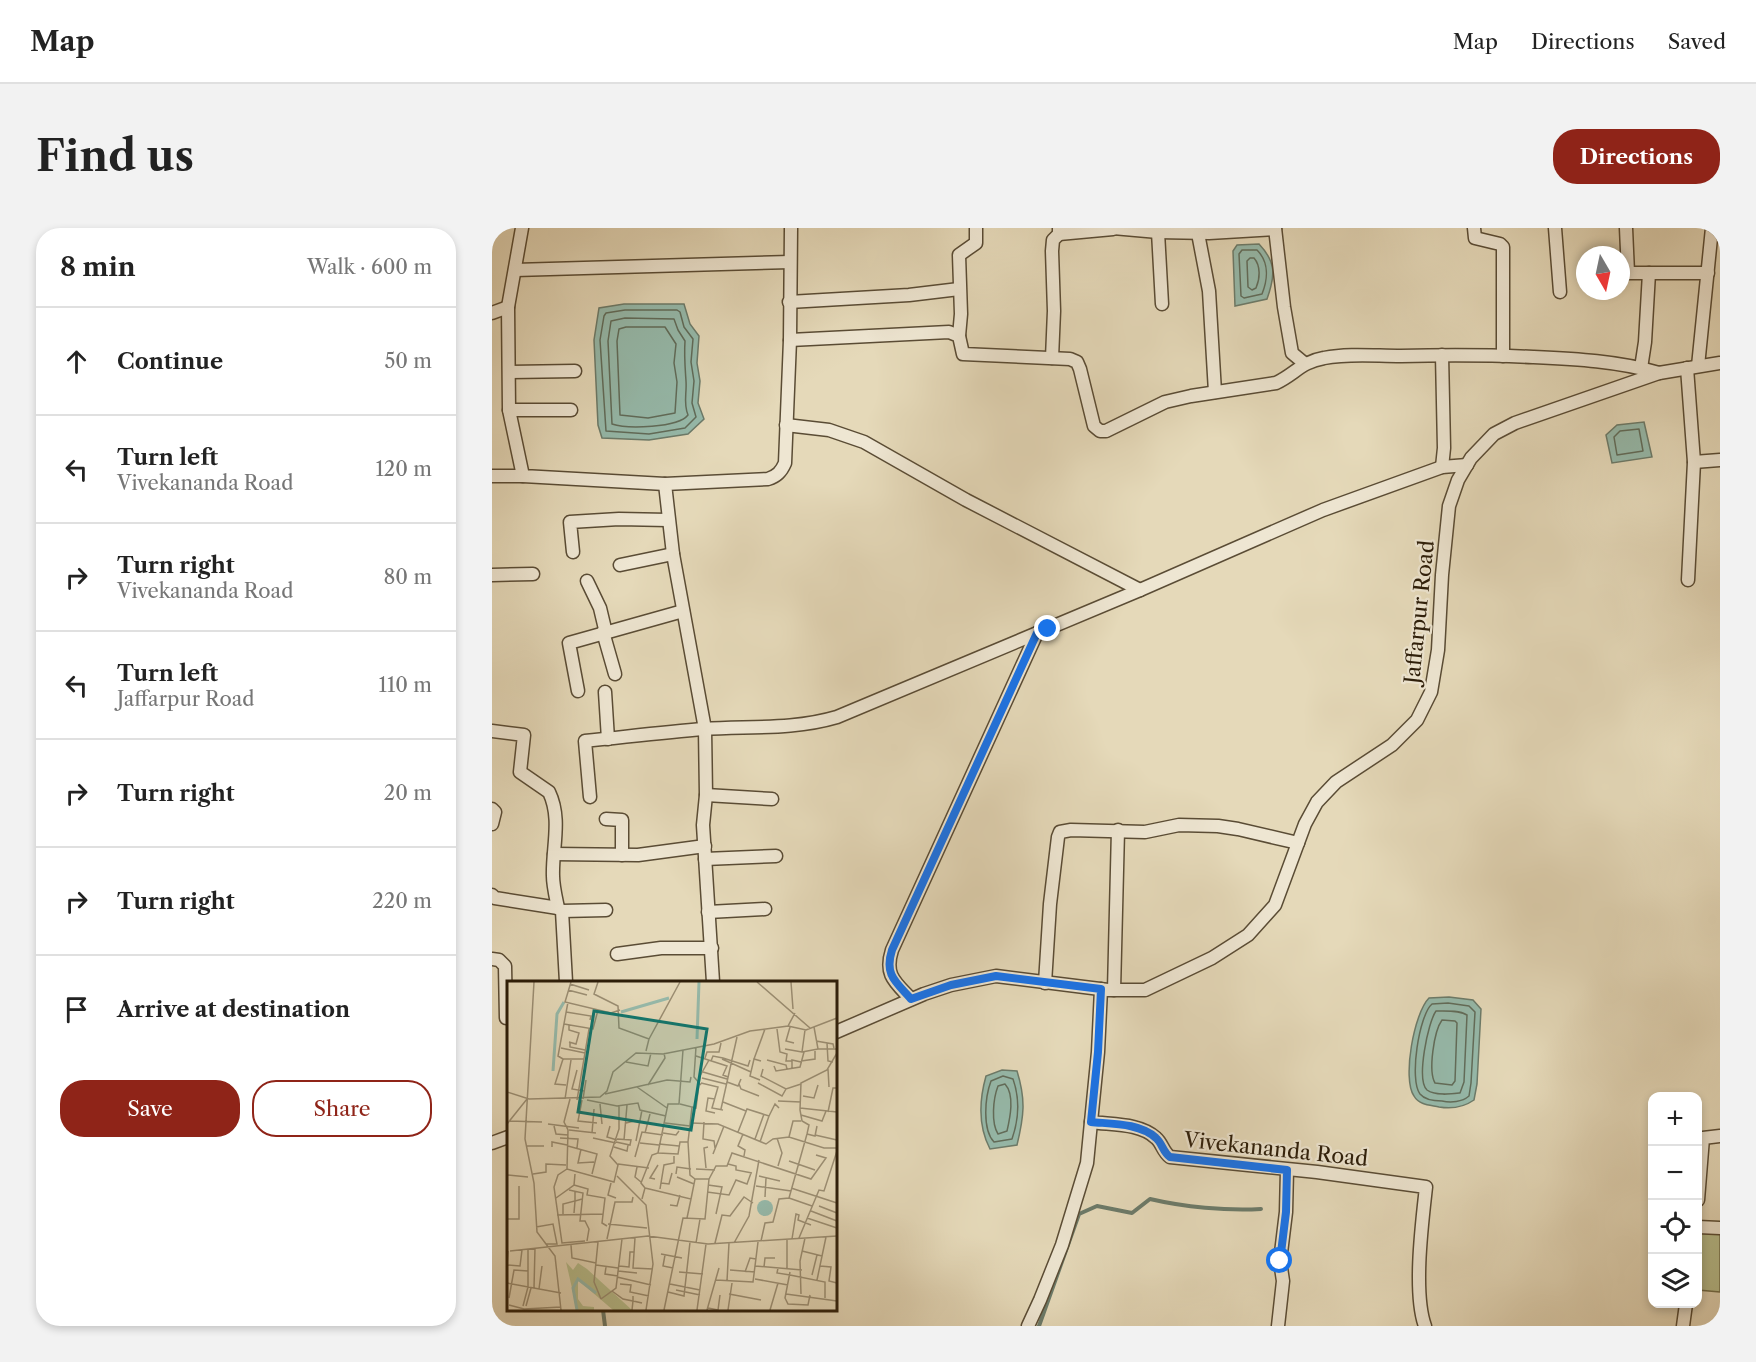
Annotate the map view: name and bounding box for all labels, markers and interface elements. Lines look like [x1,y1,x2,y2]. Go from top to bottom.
text: Map [30,24,94,58]
text: Map [1453,29,1498,54]
text: Directions [1531,29,1635,54]
text: Saved [1668,29,1726,54]
button: Directions [1553,129,1720,184]
text: Find us [36,130,194,182]
north arrow [1576,246,1630,300]
text: 8 min [60,251,136,283]
text: Walk · 600 m [307,255,432,279]
icon: ahead [60,345,93,378]
text: Continue [117,348,223,375]
text: 50 m [385,349,432,373]
text: Turn left [117,444,218,471]
icon: left [60,453,93,486]
text: 120 m [375,457,432,481]
text: Vivekananda Road [117,471,293,495]
street label: Jaffarpur Road [1399,539,1439,688]
text: Turn right [117,552,235,579]
icon: right [60,561,93,594]
text: 80 m [384,565,432,589]
text: Vivekananda Road [117,579,293,603]
route end [1034,615,1060,641]
text: Turn left [117,660,218,687]
icon: left [60,669,93,702]
text: 110 m [379,673,432,697]
text: Jaffarpur Road [117,687,255,711]
icon: right [60,777,93,810]
text: Turn right [117,780,235,807]
text: 20 m [384,781,432,805]
icon: right [60,885,93,918]
text: Turn right [117,888,235,915]
text: 220 m [372,889,432,913]
inset map [507,981,837,1311]
icon: arrive [60,993,93,1026]
text: Arrive at destination [117,996,350,1023]
button: Save [60,1080,240,1137]
button: Share [252,1080,432,1137]
map controls [1648,1092,1702,1308]
button: + [1648,1092,1702,1146]
street label: Vivekananda Road [1182,1127,1370,1171]
button: − [1648,1146,1702,1200]
button: locate [1648,1200,1702,1254]
route start [1266,1247,1292,1273]
button: layers [1648,1254,1702,1308]

